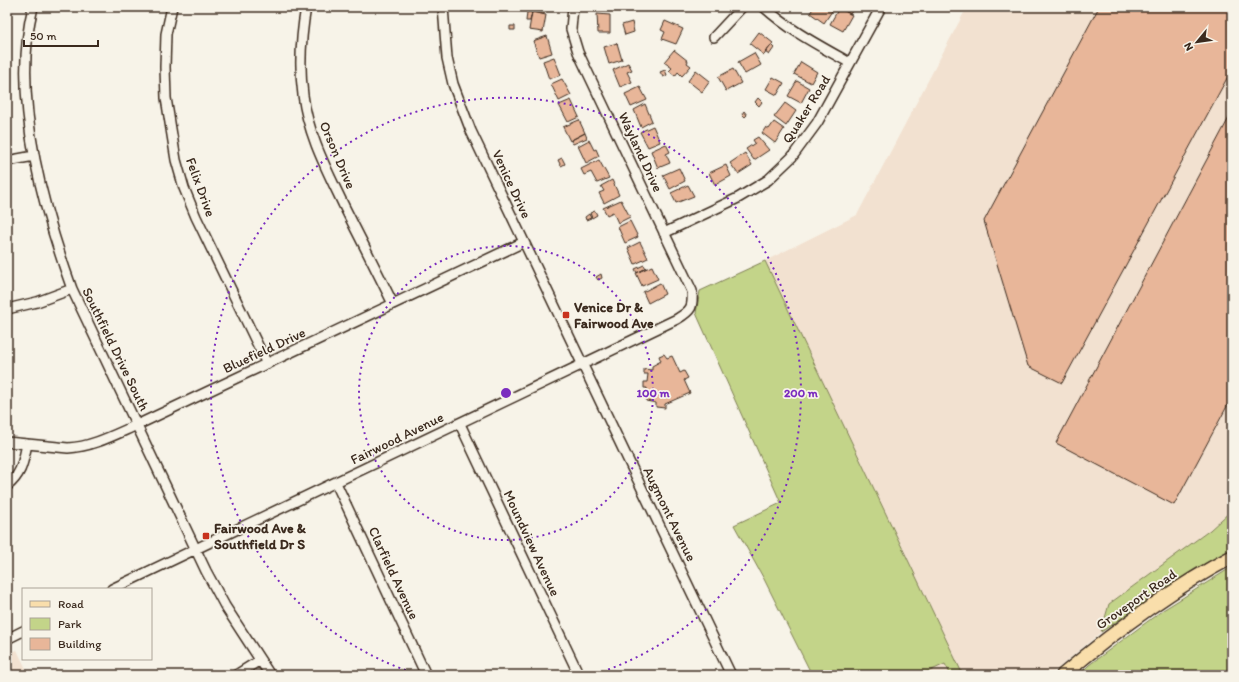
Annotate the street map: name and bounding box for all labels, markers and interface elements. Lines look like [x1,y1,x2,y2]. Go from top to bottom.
scale bar [24,22,98,48]
north arrow [1177,22,1217,62]
text: 50 m [30,29,56,43]
text: N [1181,40,1196,53]
street label: Quaker Road [779,72,834,147]
street label: Wayland Drive [615,110,667,195]
street label: Orson Drive [316,119,359,192]
street label: Venice Drive [488,147,535,221]
street label: Felix Drive [182,155,219,219]
street label: Southfield Drive South [78,285,153,414]
place label: Venice Dr & Fairwood Ave [574,299,654,332]
marker: Venice Dr & Fairwood Ave [561,310,571,320]
street label: Bluefield Drive [220,324,309,377]
centre of rings [499,386,513,400]
text: 100 m [636,386,670,400]
text: 200 m [784,386,819,400]
street label: Fairwood Avenue [348,408,447,468]
street label: Augmont Avenue [639,464,700,565]
street label: Moundview Avenue [500,487,564,599]
place label: Fairwood Ave & Southfield Dr S [214,520,307,553]
street label: Clarfield Avenue [365,524,423,623]
marker: Fairwood Ave & Southfield Dr S [201,531,211,541]
street label: Groveport Road [1093,565,1180,633]
legend [22,588,152,660]
text: Road [58,597,84,611]
text: Park [58,617,82,631]
text: Building [58,637,102,651]

